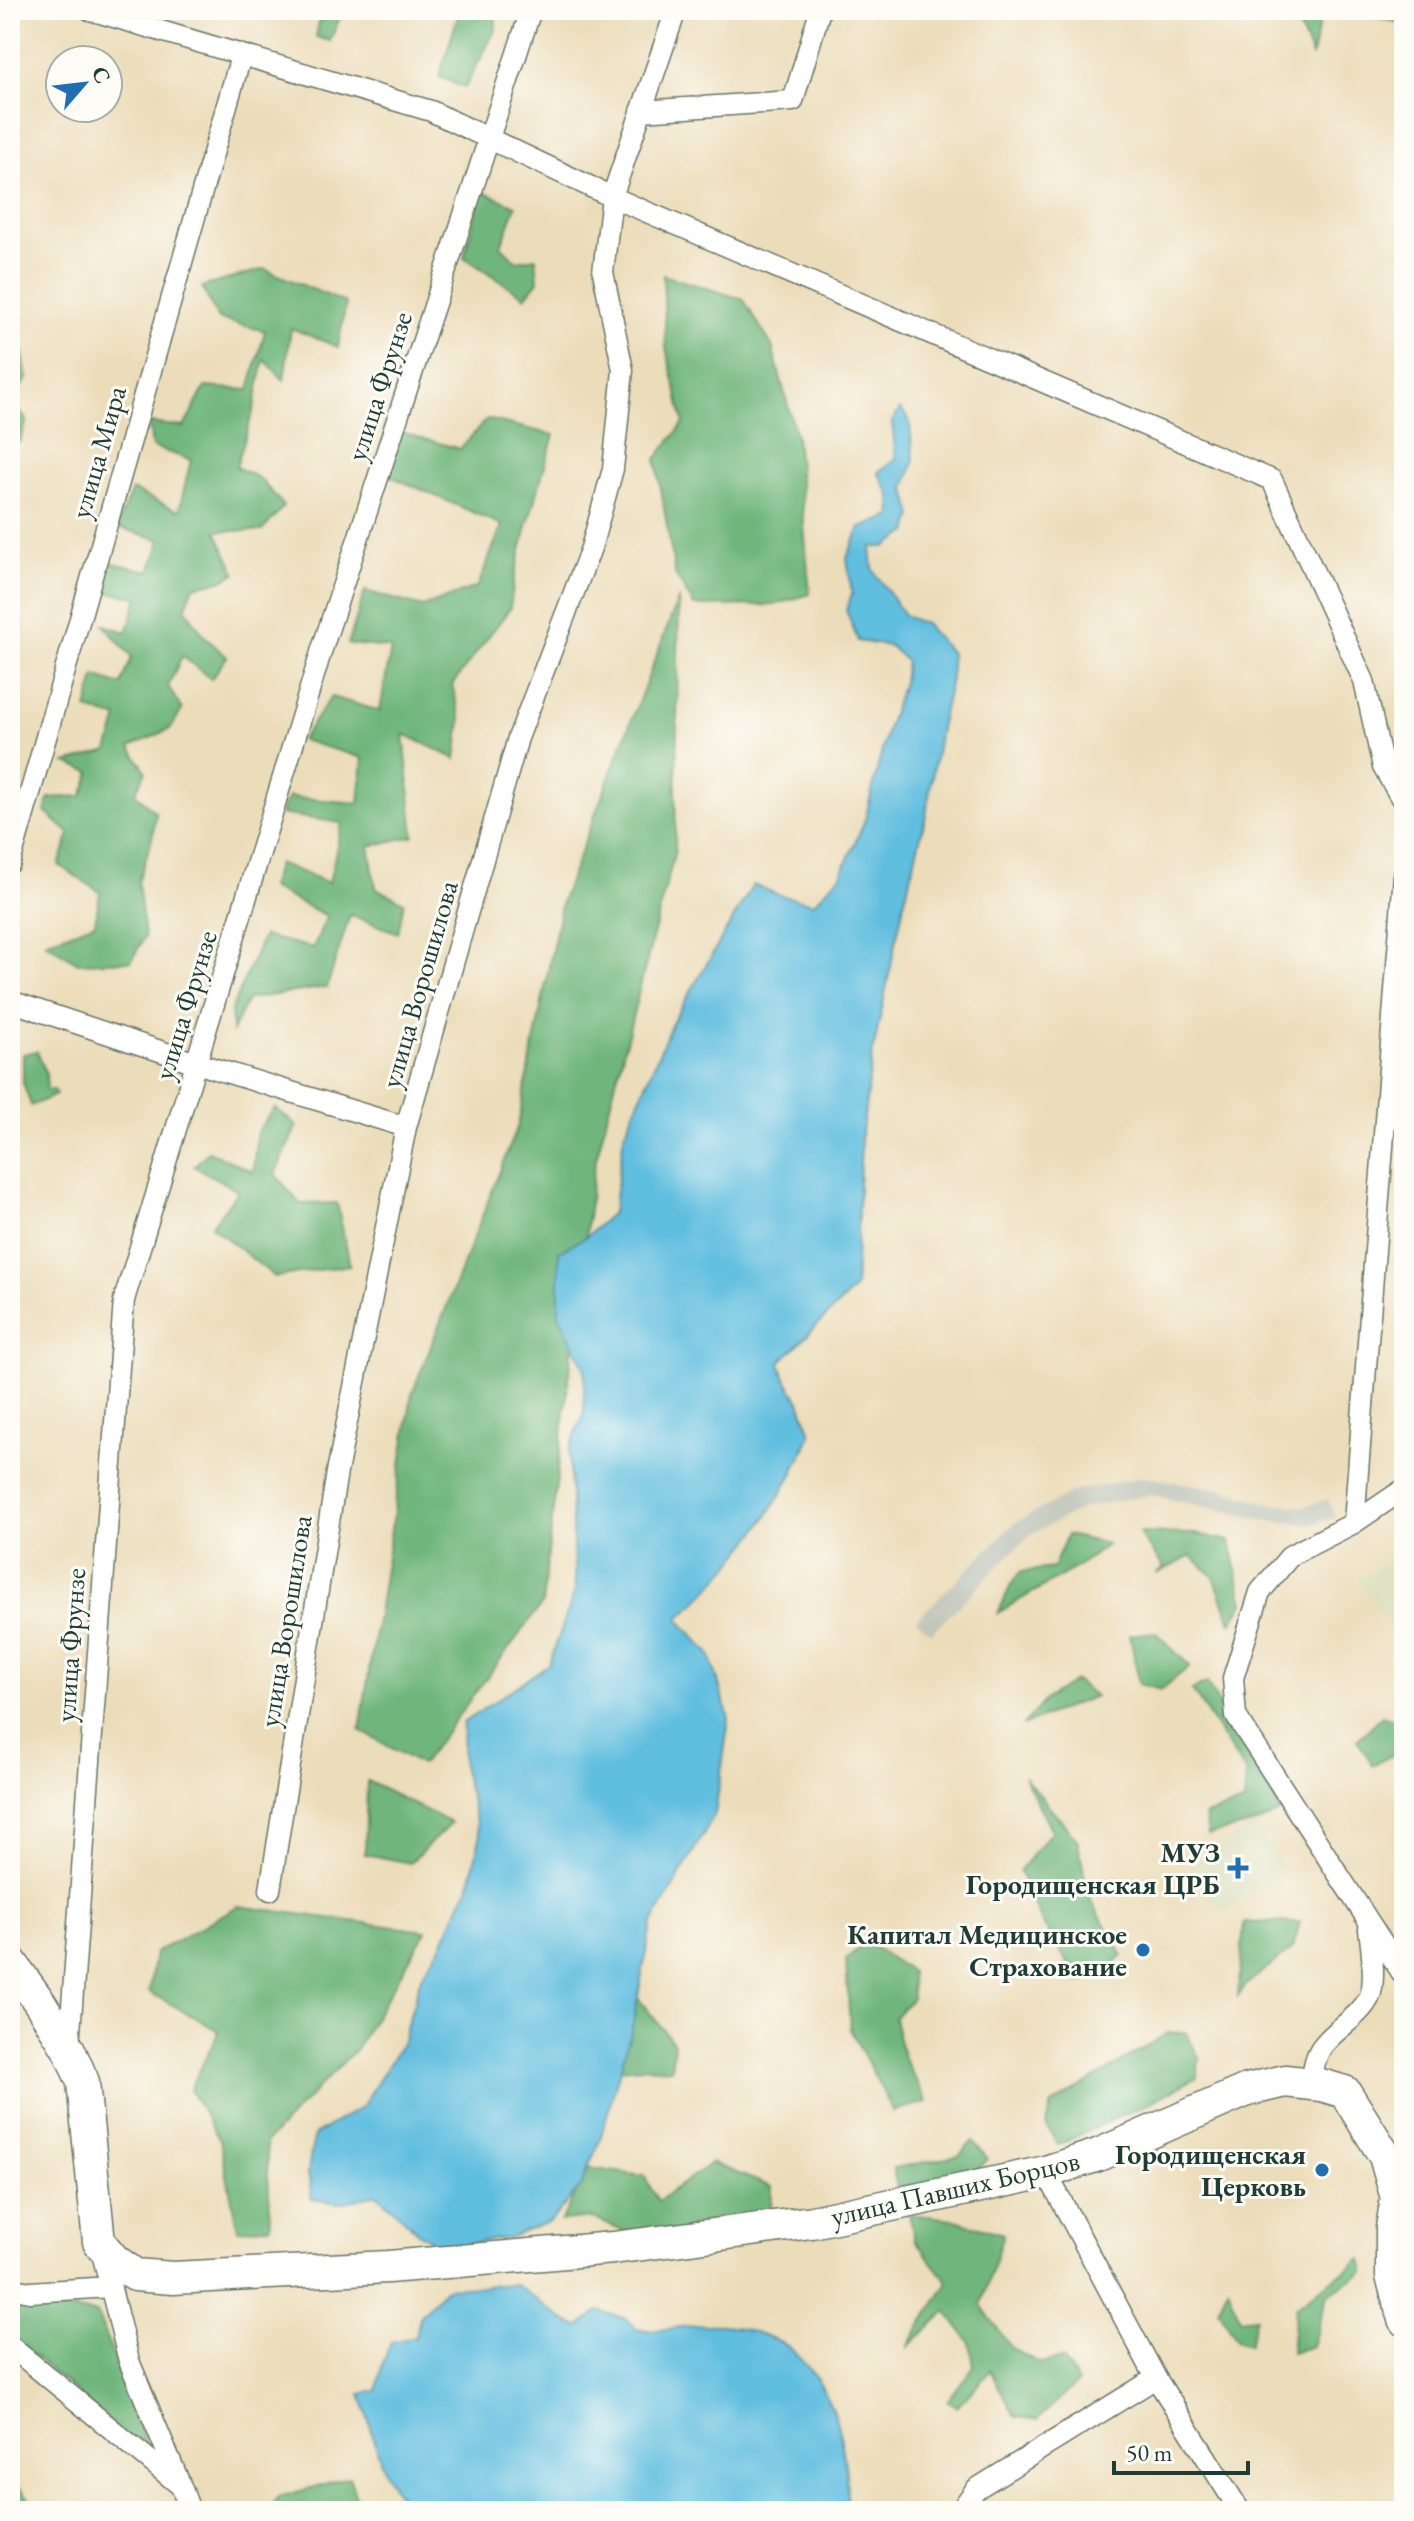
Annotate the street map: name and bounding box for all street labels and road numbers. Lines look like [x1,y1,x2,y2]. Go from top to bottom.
street label: улица Фрунзе [338,307,420,465]
street label: улица Мира [62,381,134,522]
street label: улица Ворошилова [372,875,466,1092]
street label: улица Фрунзе [145,926,225,1084]
street label: улица Ворошилова [250,1512,320,1730]
street label: улица Фрунзе [47,1567,93,1723]
street label: улица Павших Борцов [827,2142,1083,2234]

